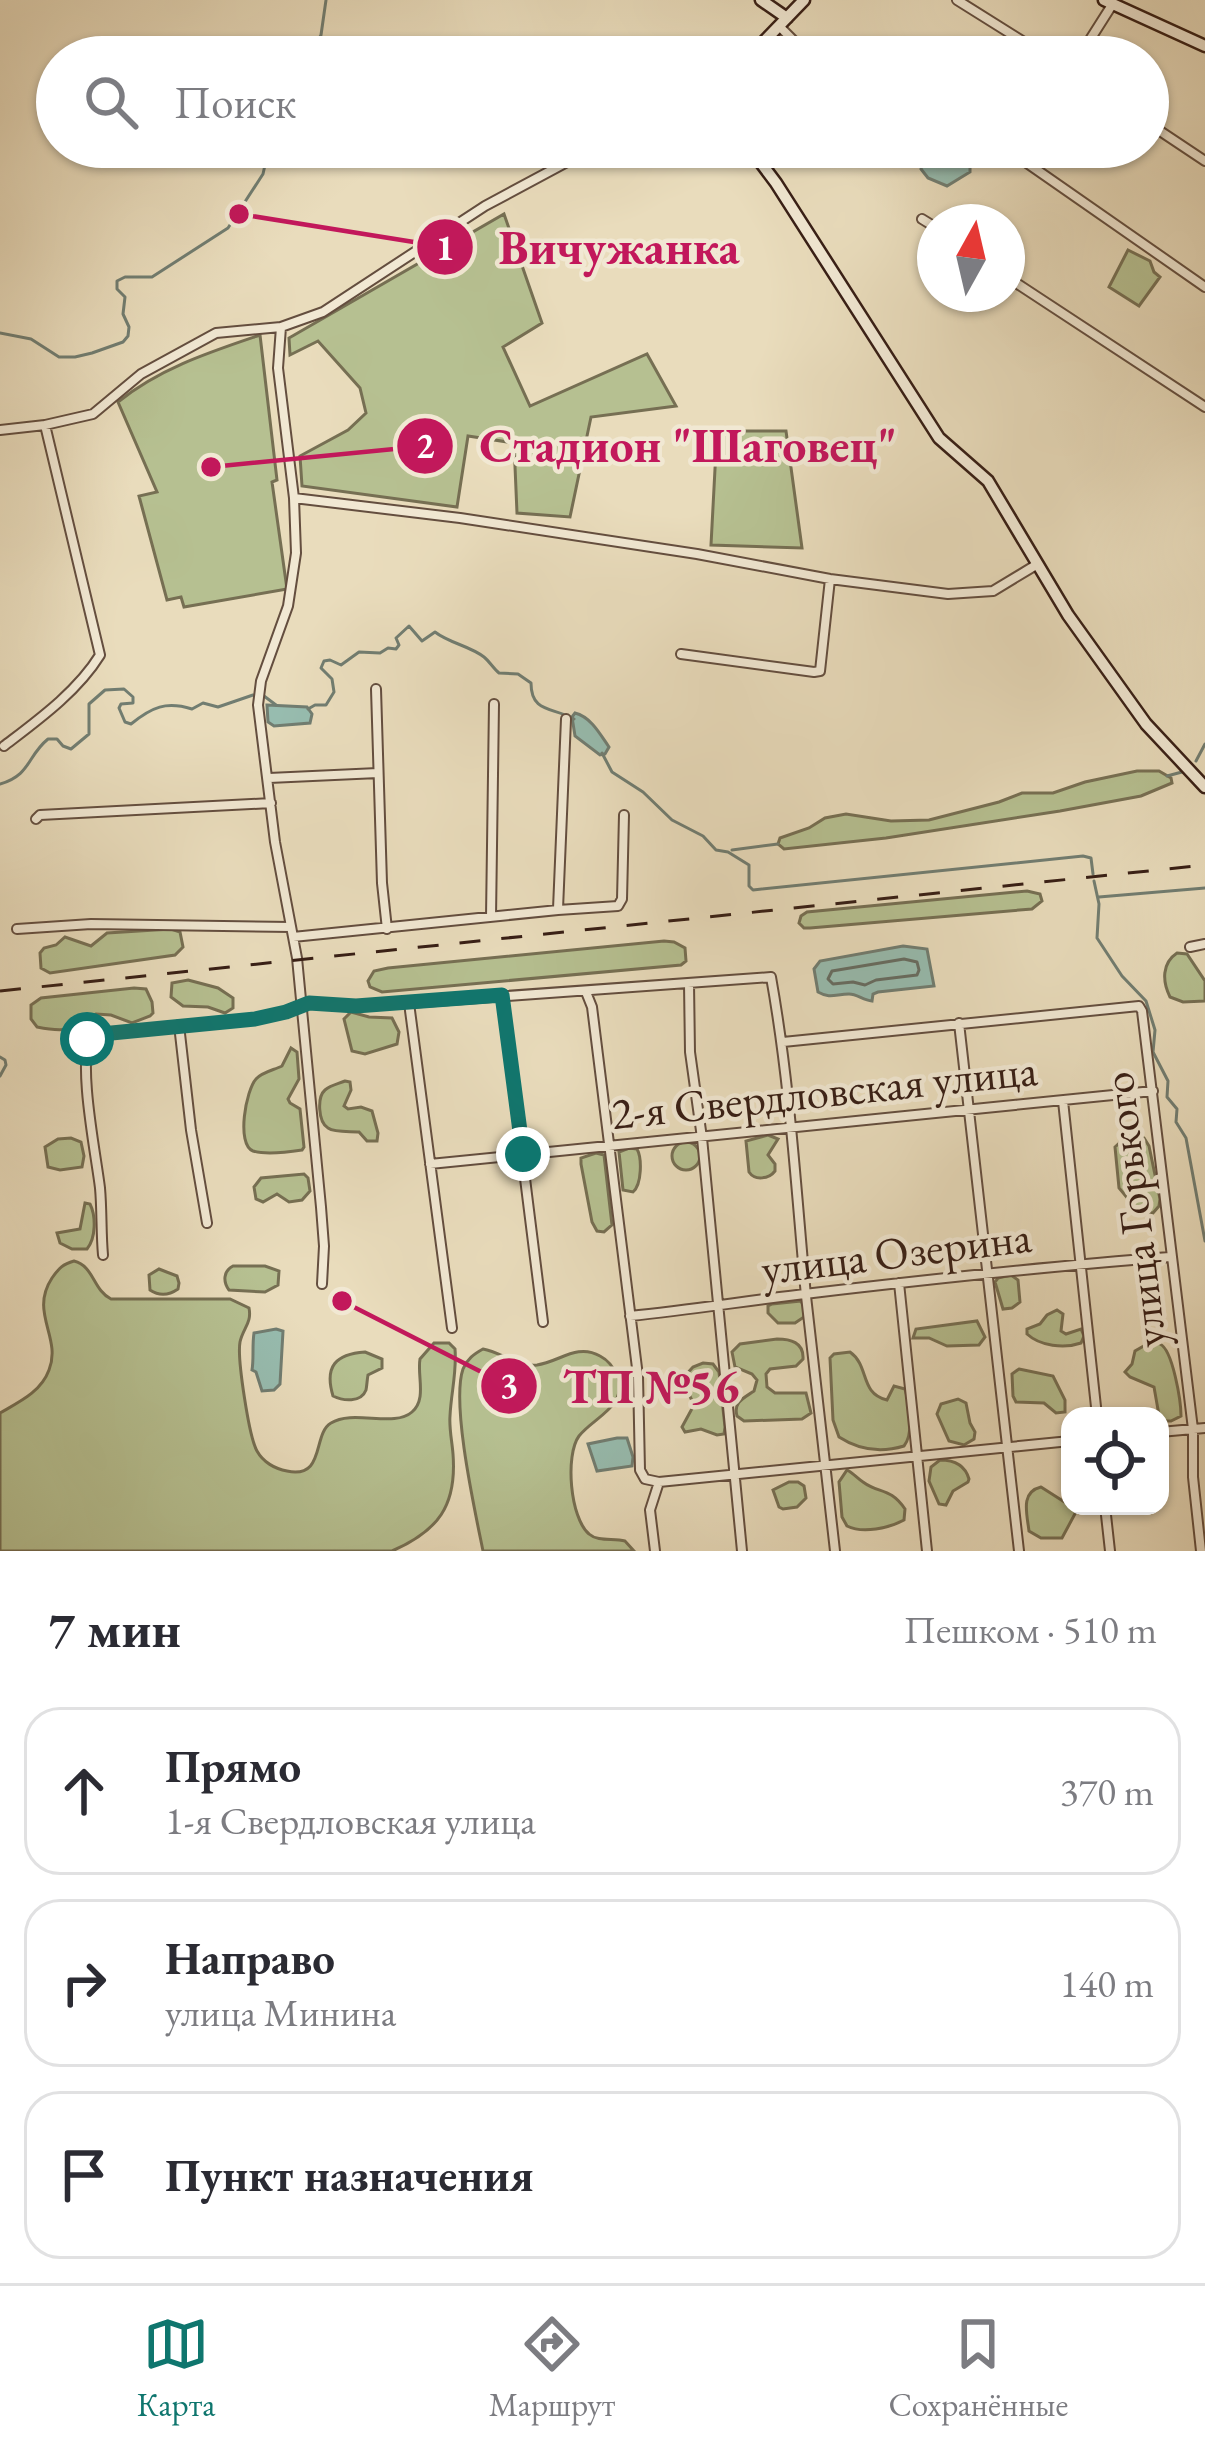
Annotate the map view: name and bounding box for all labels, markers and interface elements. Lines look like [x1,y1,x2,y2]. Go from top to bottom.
search box [36,36,1169,168]
icon: search [78,69,144,135]
text: Поиск [174,73,296,131]
north arrow [917,204,1025,312]
callout: Вичужанка [415,205,764,289]
text: Вичужанка [498,216,741,278]
text: 1 [435,224,455,271]
callout: Стадион "Шаговец" [395,404,921,488]
text: Стадион "Шаговец" [479,414,897,476]
text: 2 [415,422,435,469]
route start [60,1012,114,1066]
street label: 2-я Свердловская улица [608,1040,1040,1142]
street label: улица Горького [1087,1069,1179,1351]
route end [496,1127,550,1181]
street label: улица Озерина [758,1207,1034,1297]
callout: ТП №56 [479,1344,764,1428]
text: ТП №56 [563,1355,739,1417]
text: 3 [499,1362,519,1409]
map controls [1061,1407,1169,1515]
button: locate [1061,1407,1169,1515]
text: 7 мин [48,1596,181,1662]
text: Пешком · 510 m [904,1604,1157,1655]
text: Прямо [165,1737,301,1795]
icon: ahead [51,1758,117,1824]
text: 370 m [1060,1766,1154,1817]
text: 1-я Свердловская улица [165,1795,536,1846]
text: Направо [165,1929,335,1987]
icon: right [51,1950,117,2016]
text: 140 m [1060,1958,1154,2009]
text: улица Минина [165,1987,396,2038]
icon: arrive [51,2142,117,2208]
text: Пункт назначения [165,2146,534,2204]
tab: Карта [137,2311,215,2426]
tab: Маршрут [489,2311,615,2426]
tab: Сохранённые [888,2311,1068,2426]

